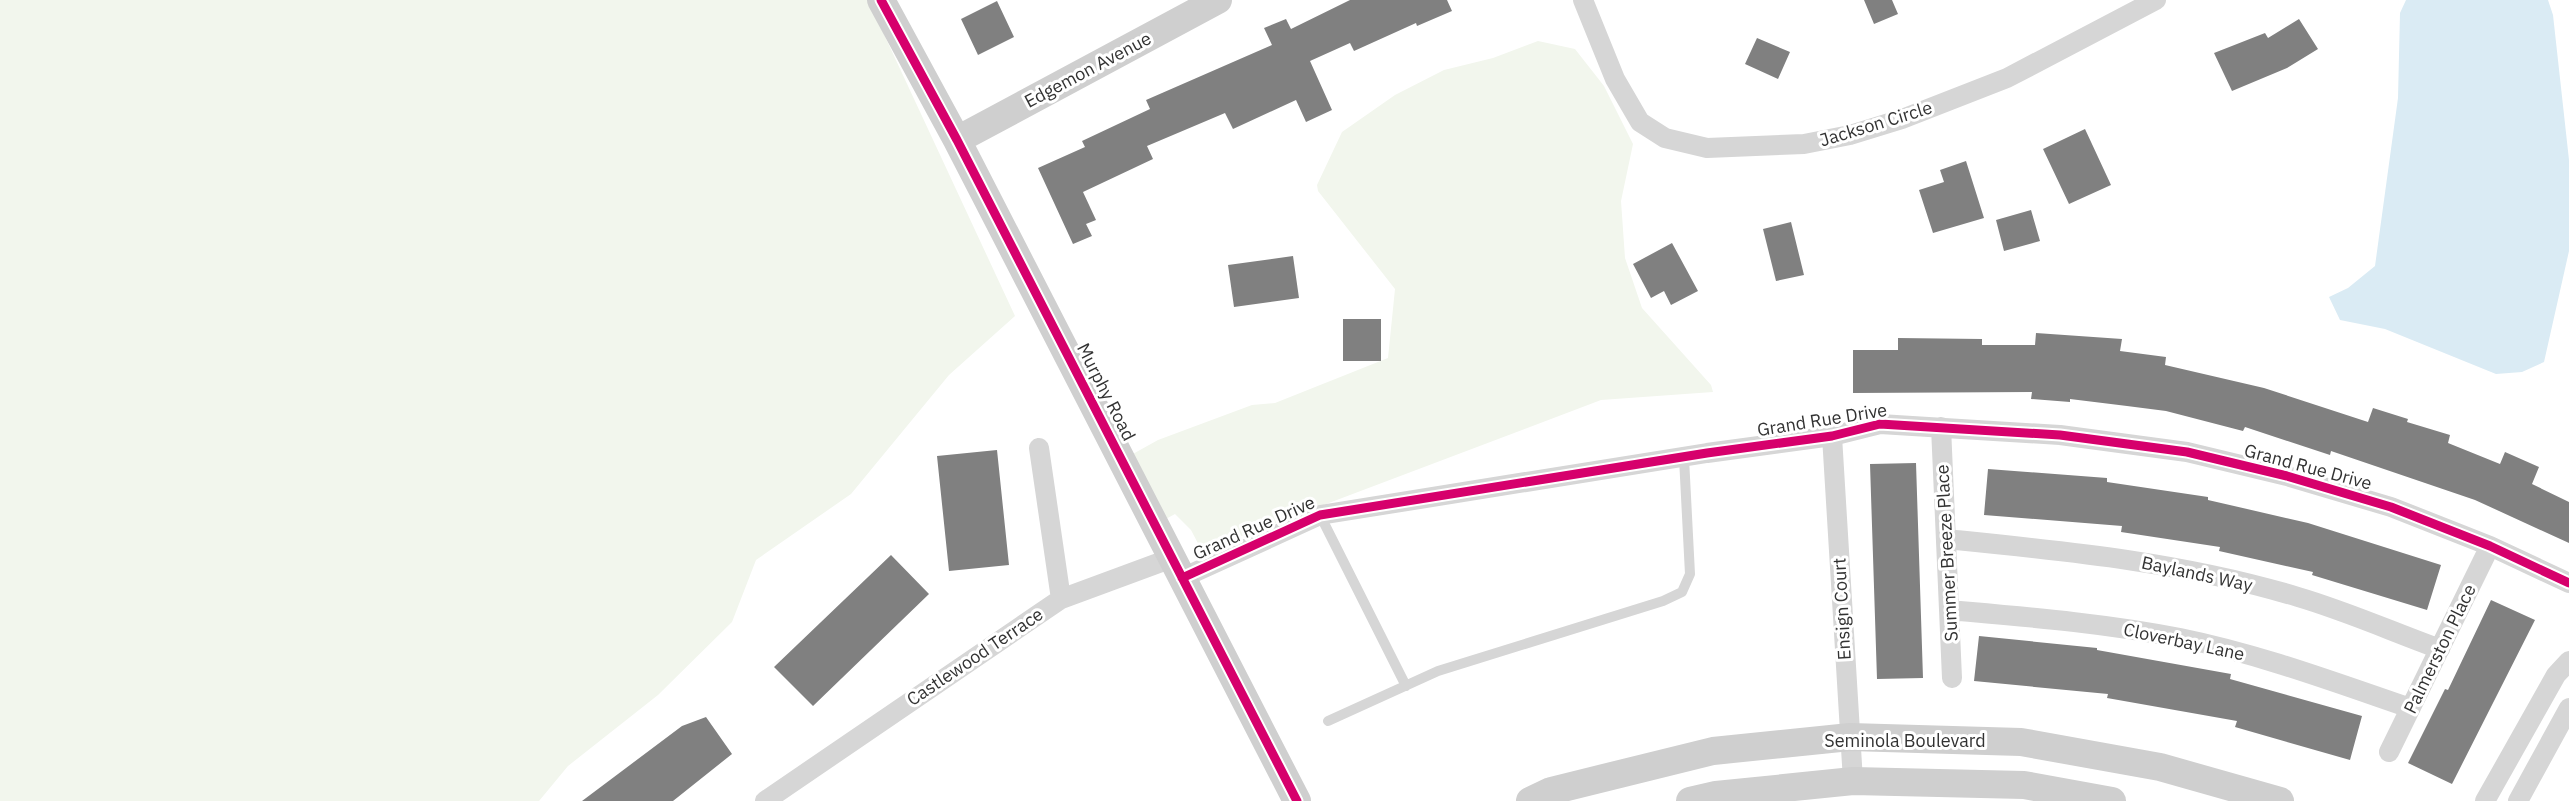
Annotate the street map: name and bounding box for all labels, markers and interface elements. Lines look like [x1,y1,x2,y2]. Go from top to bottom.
street label: Edgemon Avenue [1020,26,1155,113]
street label: Jackson Circle [1817,95,1935,152]
street label: Murphy Road [1072,339,1141,444]
street label: Grand Rue Drive [1755,398,1889,441]
street label: Grand Rue Drive [2242,438,2375,495]
street label: Summer Breeze Place [1930,464,1963,642]
street label: Grand Rue Drive [1189,490,1319,565]
street label: Baylands Way [2140,551,2255,596]
street label: Ensign Court [1827,557,1856,661]
street label: Palmerston Place [2398,580,2481,717]
street label: Castlewood Terrace [902,602,1047,711]
street label: Cloverbay Lane [2121,617,2247,666]
street label: Seminola Boulevard [1824,729,1986,752]

